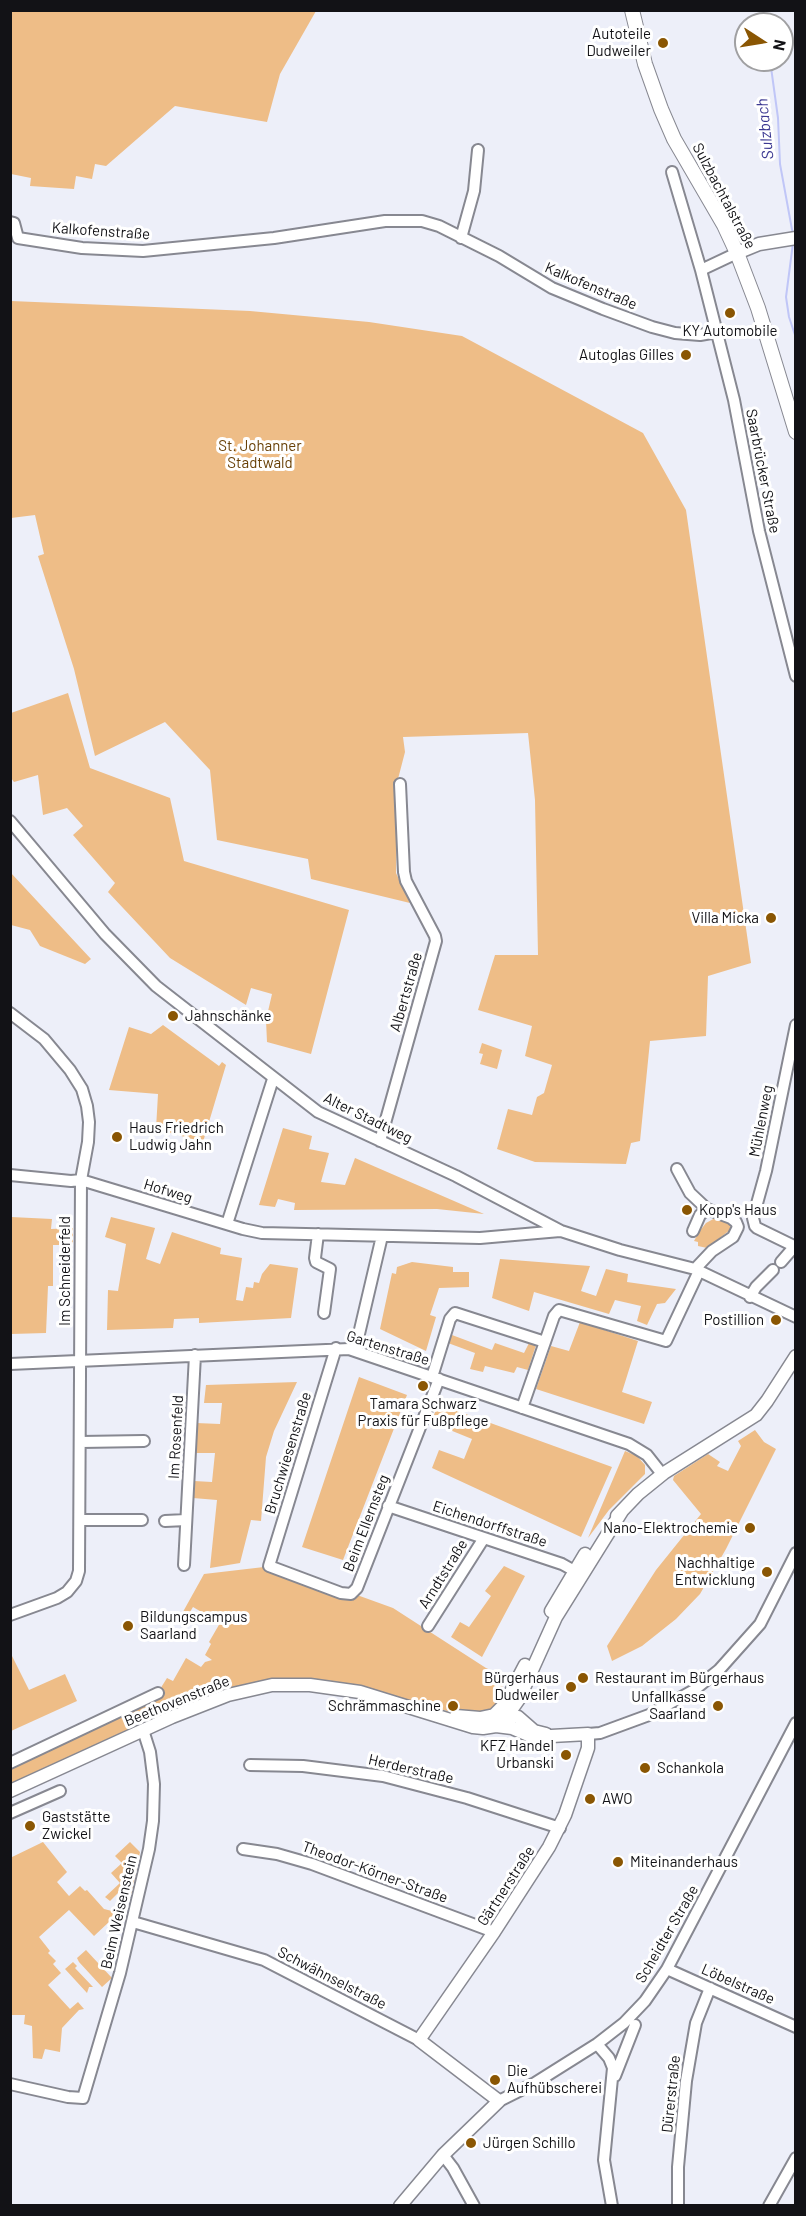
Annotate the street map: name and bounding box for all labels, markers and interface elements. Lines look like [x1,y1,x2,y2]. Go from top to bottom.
north arrow [734,12,794,72]
place label: Autoteile Dudweiler [586,25,651,60]
marker: Autoteile Dudweiler [656,36,670,50]
text: N [770,38,791,53]
water label: Sulzbach [752,98,778,160]
street label: Sulzbachtalstraße [689,140,759,252]
street label: Kalkofenstraße [51,219,151,243]
street label: Kalkofenstraße [542,258,640,314]
marker: KY Automobile [723,306,737,320]
place label: KY Automobile [682,322,778,340]
place label: Autoglas Gilles [579,346,674,364]
marker: Autoglas Gilles [679,348,693,362]
street label: Saarbrücker Straße [742,407,784,535]
park label: St. Johanner Stadtwald [218,437,302,472]
place label: Villa Micka [691,909,759,927]
marker: Villa Micka [764,911,778,925]
street label: Albertstraße [386,950,426,1034]
place label: Jahnschänke [185,1007,272,1025]
marker: Jahnschänke [166,1009,180,1023]
street label: Mühlenweg [745,1084,777,1158]
street label: Alter Stadtweg [321,1089,415,1147]
place label: Haus Friedrich Ludwig Jahn [129,1119,224,1154]
marker: Haus Friedrich Ludwig Jahn [110,1130,124,1144]
street label: Hofweg [142,1175,194,1207]
place label: Kopp's Haus [699,1201,777,1219]
marker: Kopp's Haus [680,1203,694,1217]
street label: Im Schneiderfeld [56,1216,74,1326]
place label: Postillion [704,1311,764,1329]
marker: Postillion [769,1313,783,1327]
street label: Gartenstraße [344,1327,432,1369]
marker: Tamara Schwarz Praxis für Fußpflege [416,1379,430,1393]
street label: Bruchwiesenstraße [261,1390,315,1516]
street label: Im Rosenfeld [165,1395,187,1479]
place label: Tamara Schwarz Praxis für Fußpflege [358,1395,488,1430]
street label: Beim Ellernsteg [339,1472,393,1574]
street label: Eichendorffstraße [431,1497,549,1551]
place label: Nano-Elektrochemie [603,1519,738,1537]
marker: Nano-Elektrochemie [743,1521,757,1535]
street label: Arndtstraße [415,1536,471,1612]
place label: Nachhaltige Entwicklung [675,1554,755,1589]
marker: Nachhaltige Entwicklung [760,1565,774,1579]
place label: Bildungscampus Saarland [140,1608,248,1643]
marker: Bildungscampus Saarland [121,1619,135,1633]
place label: Bürgerhaus Dudweiler [484,1669,559,1704]
place label: Restaurant im Bürgerhaus [595,1669,764,1687]
marker: Restaurant im Bürgerhaus [576,1671,590,1685]
street label: Beethovenstraße [122,1672,232,1730]
marker: Bürgerhaus Dudweiler [564,1680,578,1694]
place label: Unfallkasse Saarland [631,1688,706,1723]
place label: Schrämmaschine [328,1697,441,1715]
marker: Schrämmaschine [446,1699,460,1713]
marker: Unfallkasse Saarland [711,1699,725,1713]
place label: KFZ Handel Urbanski [480,1737,554,1772]
marker: KFZ Handel Urbanski [559,1748,573,1762]
street label: Herderstraße [367,1750,455,1788]
place label: Schankola [657,1759,724,1777]
marker: Schankola [638,1761,652,1775]
place label: AWO [602,1790,633,1808]
marker: AWO [583,1792,597,1806]
place label: Gaststätte Zwickel [42,1808,110,1843]
marker: Gaststätte Zwickel [23,1819,37,1833]
street label: Theodor-Körner-Straße [300,1837,450,1907]
street label: Gärtnerstraße [474,1843,538,1929]
street label: Beim Weisenstein [97,1853,141,1971]
place label: Miteinanderhaus [630,1853,738,1871]
marker: Miteinanderhaus [611,1855,625,1869]
street label: Scheidter Straße [632,1882,702,1986]
street label: Schwähnselstraße [275,1943,389,2013]
street label: Löbelstraße [699,1960,777,2008]
street label: Dürerstraße [658,2054,684,2134]
place label: Die Aufhübscherei [507,2062,602,2097]
marker: Die Aufhübscherei [488,2073,502,2087]
place label: Jürgen Schillo [483,2134,576,2152]
marker: Jürgen Schillo [464,2136,478,2150]

